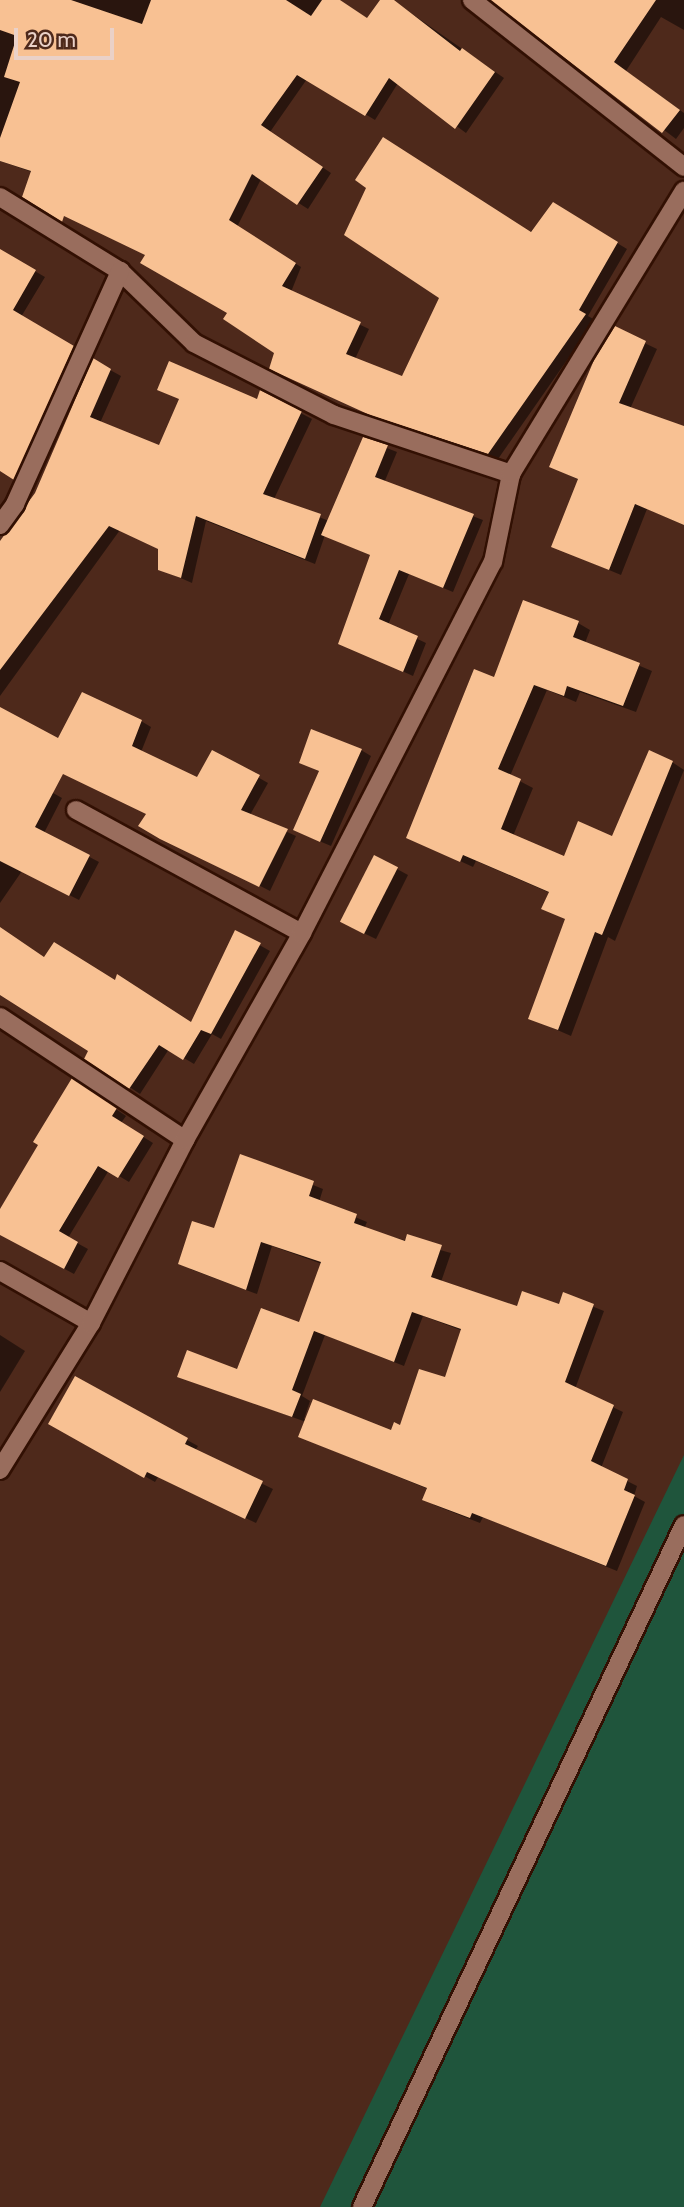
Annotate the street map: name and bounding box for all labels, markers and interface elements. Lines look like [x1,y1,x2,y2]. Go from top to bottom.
scale bar [18,14,117,58]
text: 20 m [27,27,76,52]

